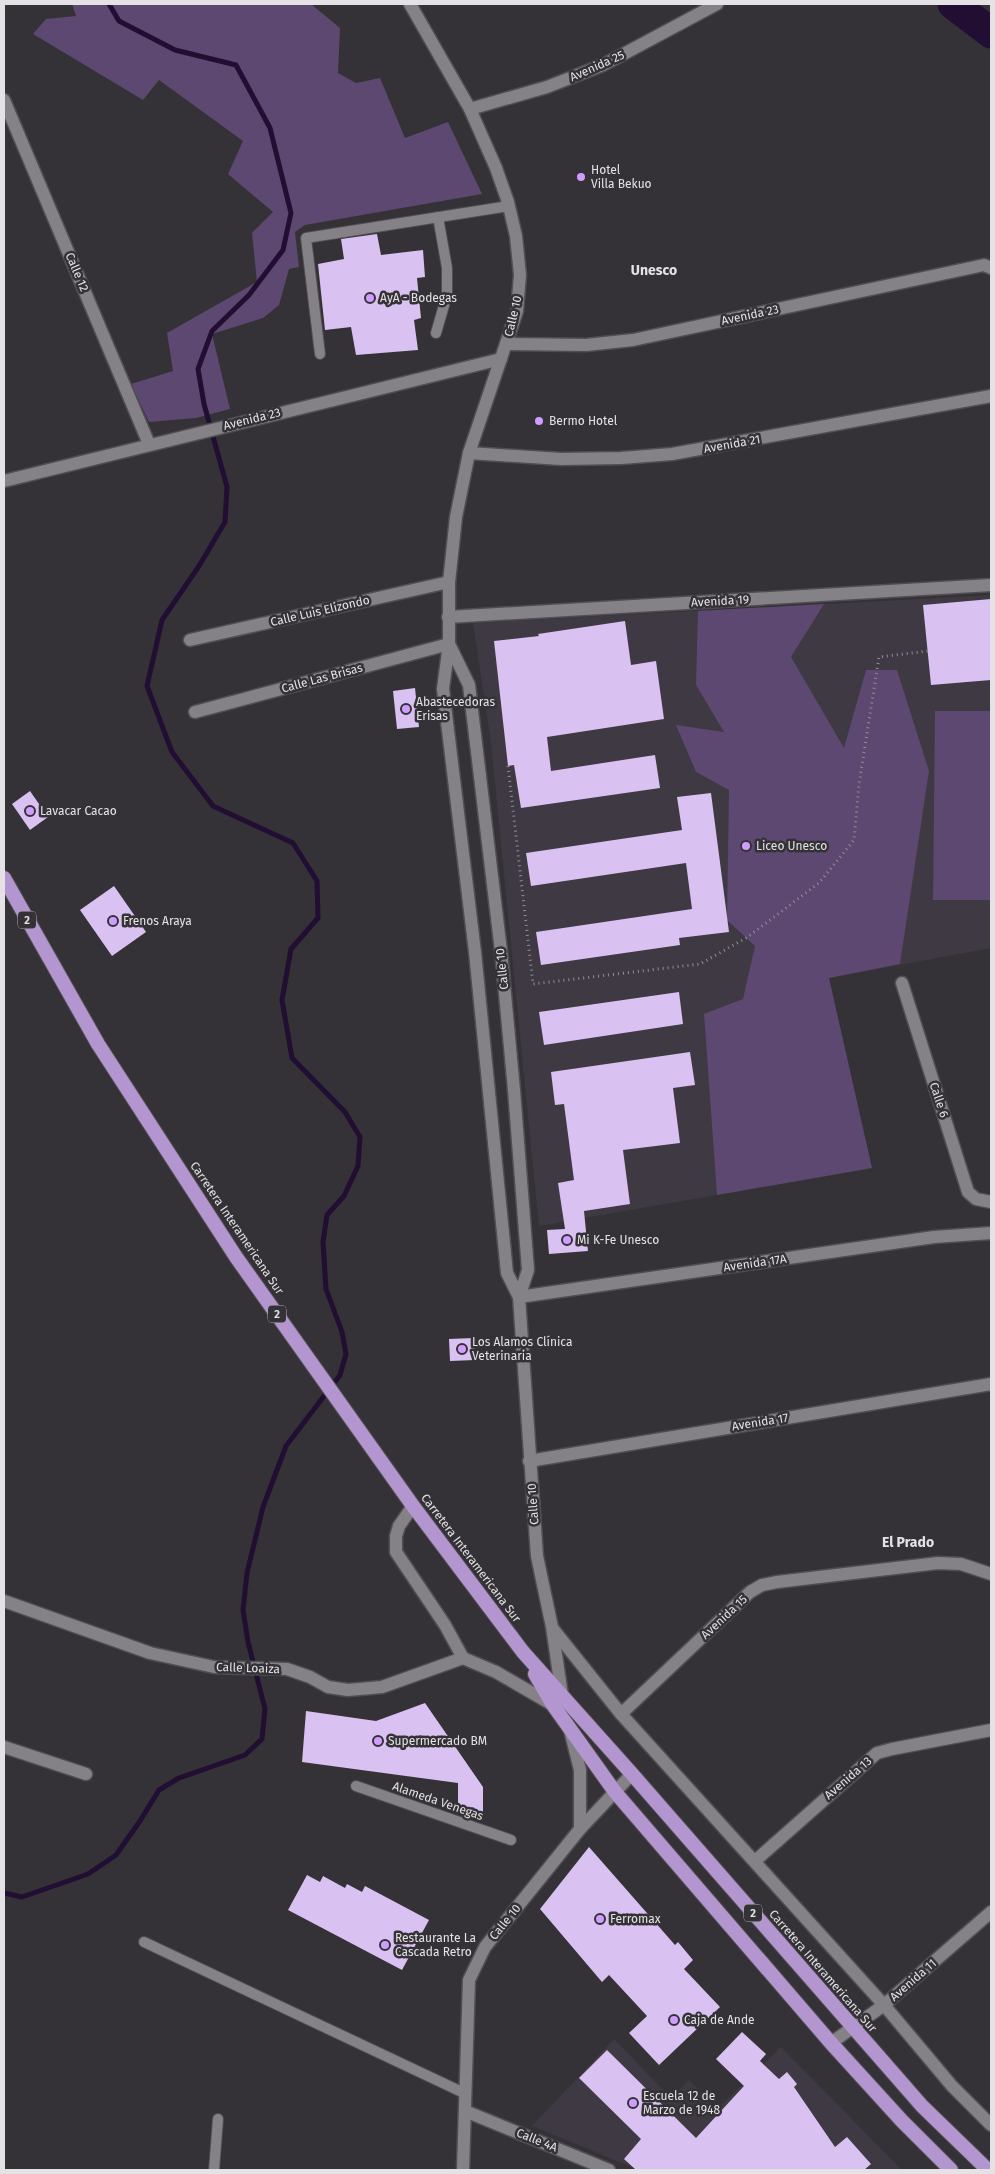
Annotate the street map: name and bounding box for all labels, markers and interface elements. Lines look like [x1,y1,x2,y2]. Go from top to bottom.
street label: Avenida 25 [567,48,627,84]
place label: Hotel Villa Bekuo [591,163,652,191]
marker: Hotel Villa Bekuo [575,171,587,183]
street label: Calle 12 [63,250,91,294]
district label: Unesco [631,262,677,279]
place label: AyA - Bodegas [380,291,457,305]
marker: AyA - Bodegas [364,292,376,304]
street label: Calle 10 [502,294,525,338]
street label: Avenida 23 [720,302,780,328]
street label: Avenida 23 [222,405,282,433]
place label: Bermo Hotel [549,414,618,428]
marker: Bermo Hotel [533,415,545,427]
street label: Avenida 21 [703,432,761,456]
street label: Avenida 19 [691,592,749,610]
street label: Calle Luis Elizondo [269,593,371,629]
street label: Calle Las Brisas [280,660,365,696]
place label: Abastecedoras Erisas [416,695,495,723]
marker: Abastecedoras Erisas [400,703,412,715]
place label: Lavacar Cacao [40,804,117,818]
marker: Lavacar Cacao [24,805,36,817]
place label: Liceo Unesco [756,839,827,853]
marker: Liceo Unesco [740,840,752,852]
road number: 2 [18,912,36,928]
place label: Frenos Araya [123,914,192,928]
marker: Frenos Araya [107,915,119,927]
street label: Calle 10 [493,947,511,990]
street label: Calle 6 [927,1081,951,1119]
street label: Carretera Interamericana Sur [187,1159,287,1297]
place label: Mi K-Fe Unesco [577,1233,659,1247]
marker: Mi K-Fe Unesco [561,1234,573,1246]
street label: Avenida 17A [723,1252,788,1274]
road number: 2 [268,1306,286,1322]
place label: Los Alamos Clínica Veterinaria [472,1335,572,1363]
marker: Los Alamos Clínica Veterinaria [456,1343,468,1355]
street label: Avenida 17 [731,1411,789,1433]
street label: Calle 10 [525,1482,541,1525]
street label: Carretera Interamericana Sur [418,1491,524,1625]
district label: El Prado [882,1534,934,1551]
street label: Avenida 15 [698,1592,750,1642]
street label: Calle Loaiza [216,1660,280,1676]
place label: Supermercado BM [388,1734,487,1748]
marker: Supermercado BM [372,1735,384,1747]
street label: Avenida 13 [822,1754,874,1802]
street label: Alameda Venegas [391,1779,486,1823]
street label: Calle 10 [486,1901,524,1943]
road number: 2 [744,1905,762,1922]
street label: Carretera Interamericana Sur [766,1907,880,2035]
place label: Ferromax [610,1912,661,1926]
marker: Ferromax [594,1913,606,1925]
place label: Restaurante La Cascada Retro [395,1931,476,1959]
marker: Restaurante La Cascada Retro [379,1939,391,1951]
street label: Avenida 11 [887,1956,939,2004]
place label: Caja de Ande [684,2013,755,2027]
marker: Caja de Ande [668,2014,680,2026]
place label: Escuela 12 de Marzo de 1948 [643,2089,720,2117]
marker: Escuela 12 de Marzo de 1948 [627,2097,639,2109]
street label: Calle 4A [514,2125,560,2155]

